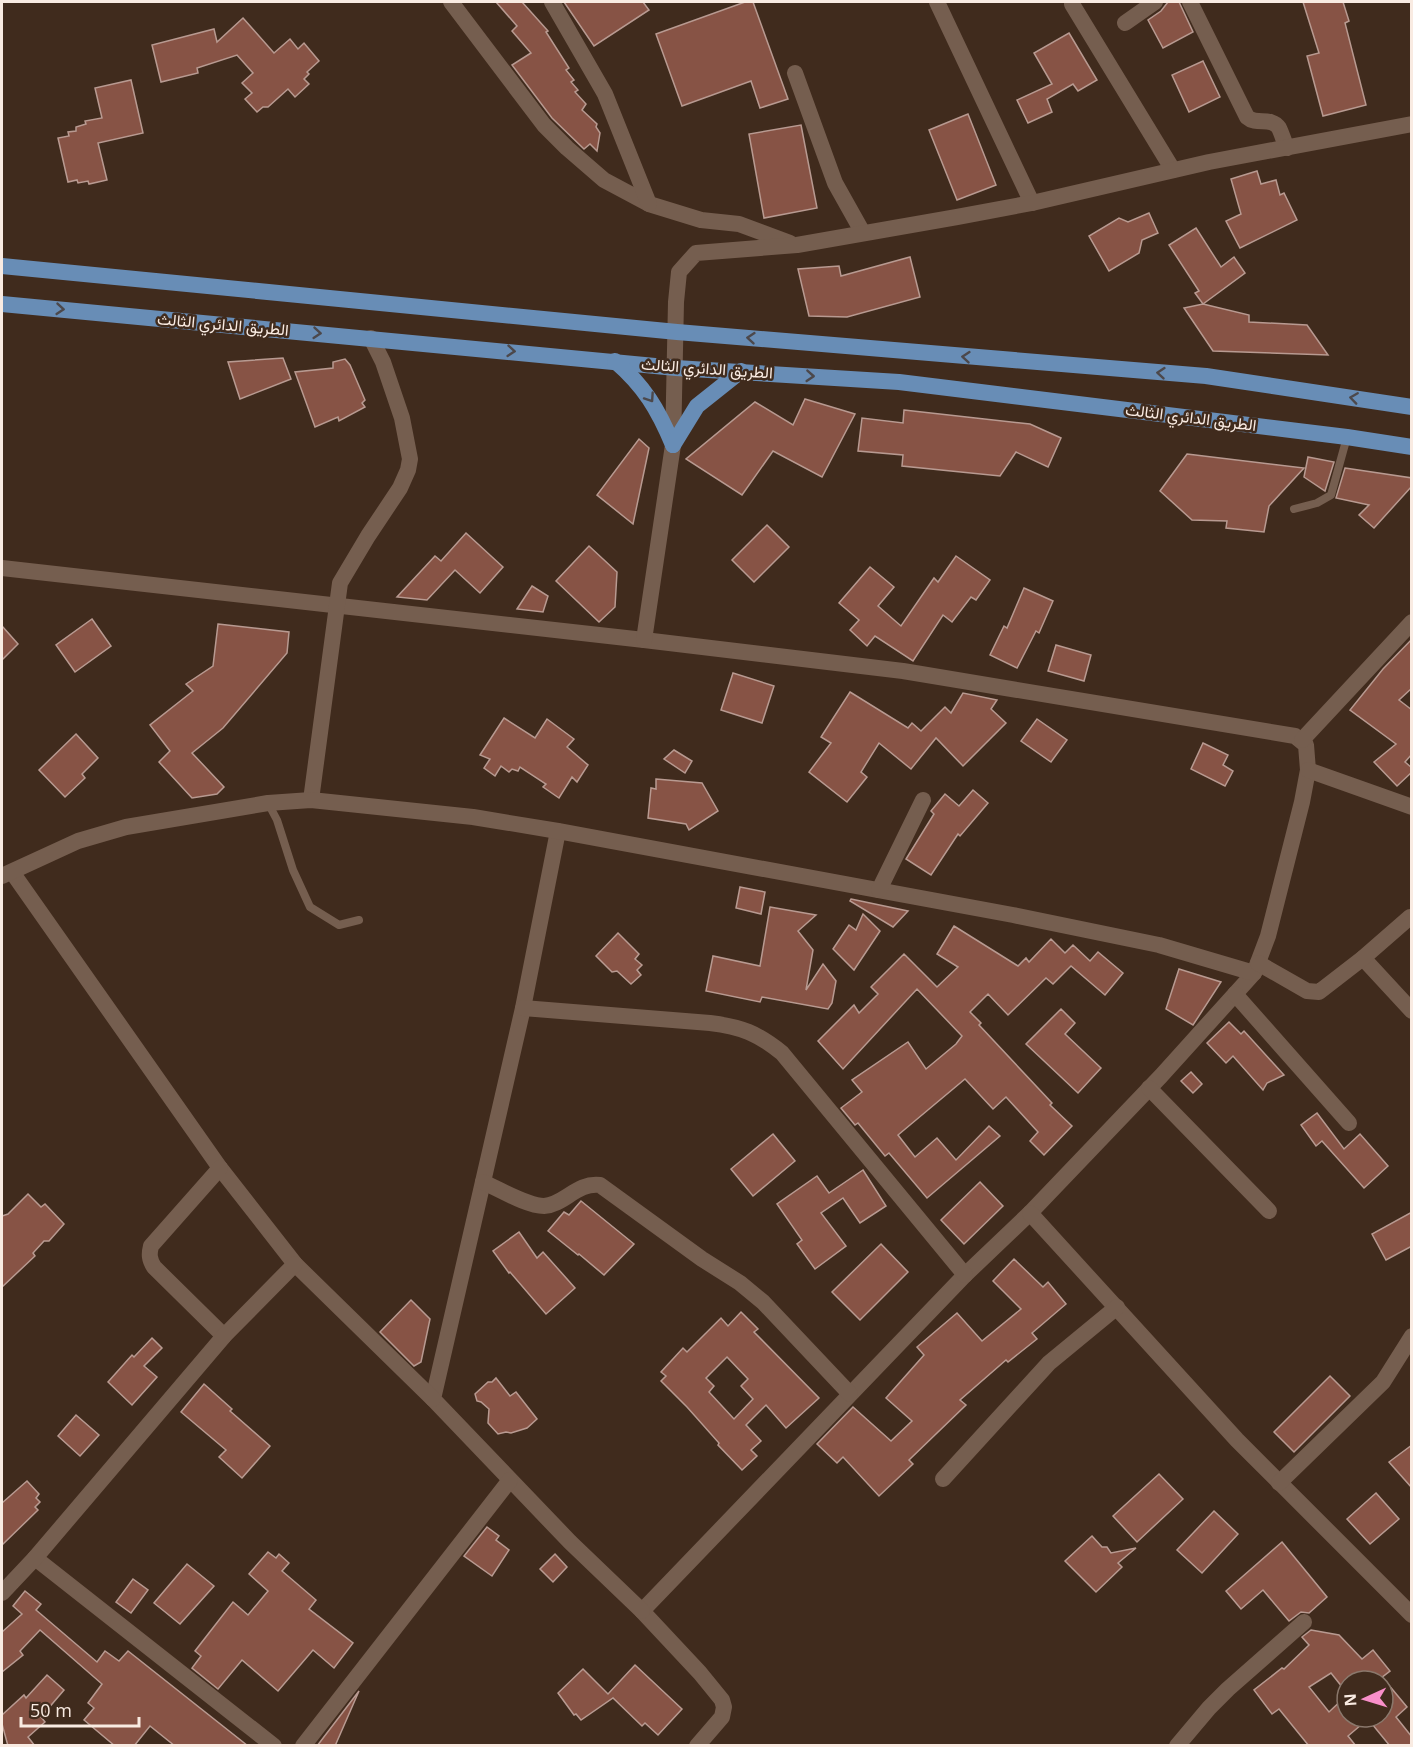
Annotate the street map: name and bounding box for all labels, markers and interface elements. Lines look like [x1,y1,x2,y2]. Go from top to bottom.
one-way arrow [55,302,64,315]
street label: الطريق الدائري الثالث [156,307,290,344]
one-way arrow [312,326,321,339]
one-way arrow [746,332,755,345]
one-way arrow [506,344,515,357]
one-way arrow [962,350,971,363]
street label: الطريق الدائري الثالث [640,352,774,387]
one-way arrow [1156,367,1165,380]
one-way arrow [805,369,814,382]
one-way arrow [643,392,654,403]
one-way arrow [1349,392,1358,404]
street label: الطريق الدائري الثالث [1124,398,1258,439]
north arrow [1335,1669,1395,1729]
scale bar [21,1690,140,1728]
text: N [1339,1693,1361,1707]
text: 50 m [30,1698,72,1722]

